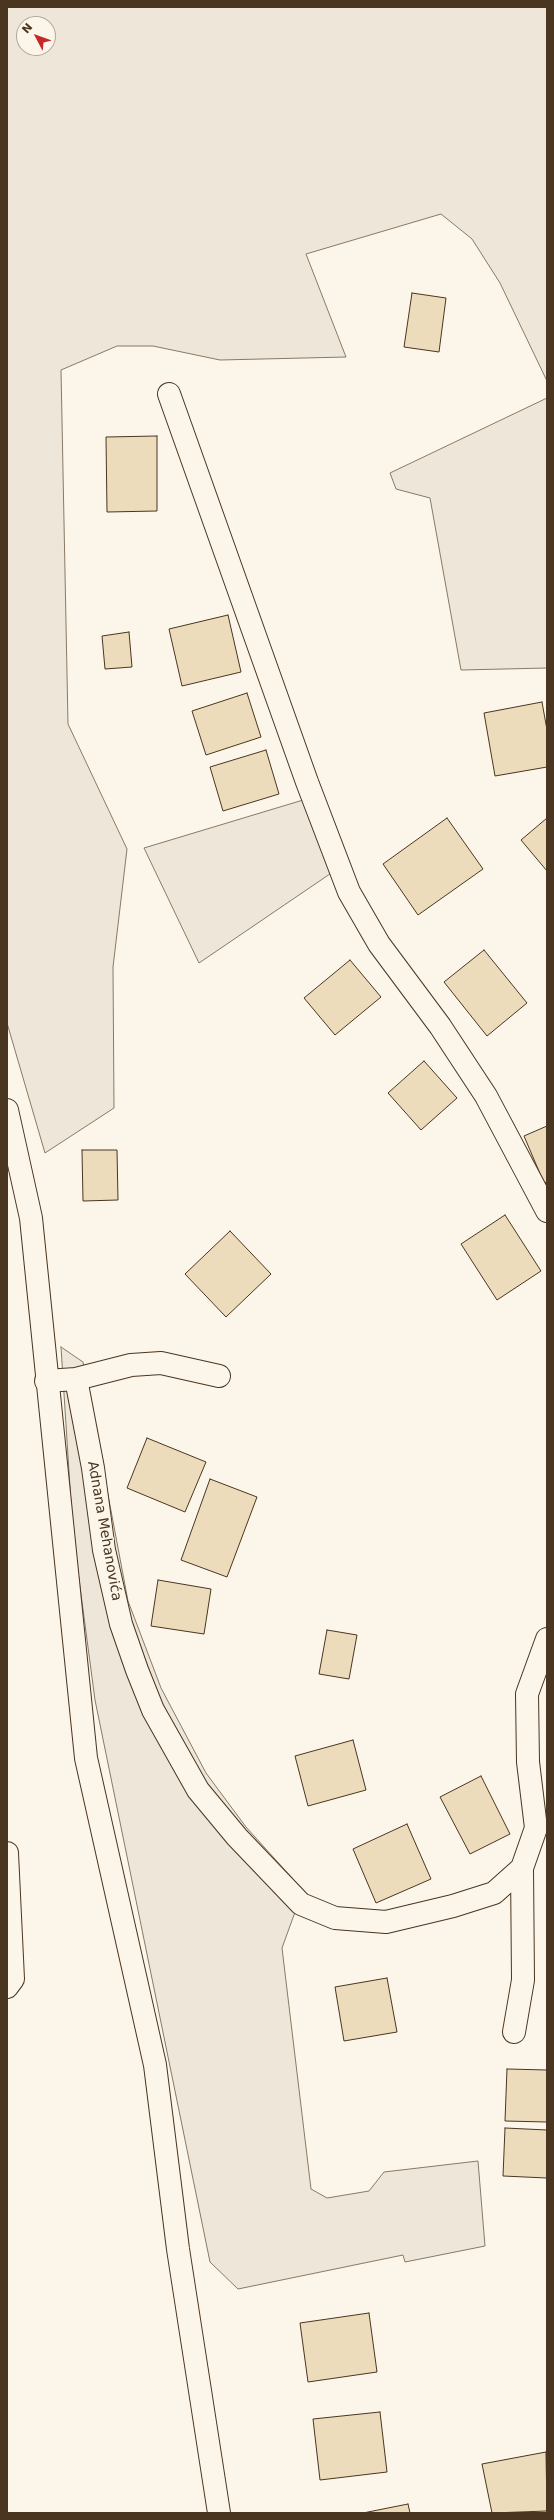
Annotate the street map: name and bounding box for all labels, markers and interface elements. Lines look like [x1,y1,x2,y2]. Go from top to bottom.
north arrow [16,16,56,56]
text: N [19,21,35,36]
street label: Adnana Mehanovića [83,1460,125,1602]

